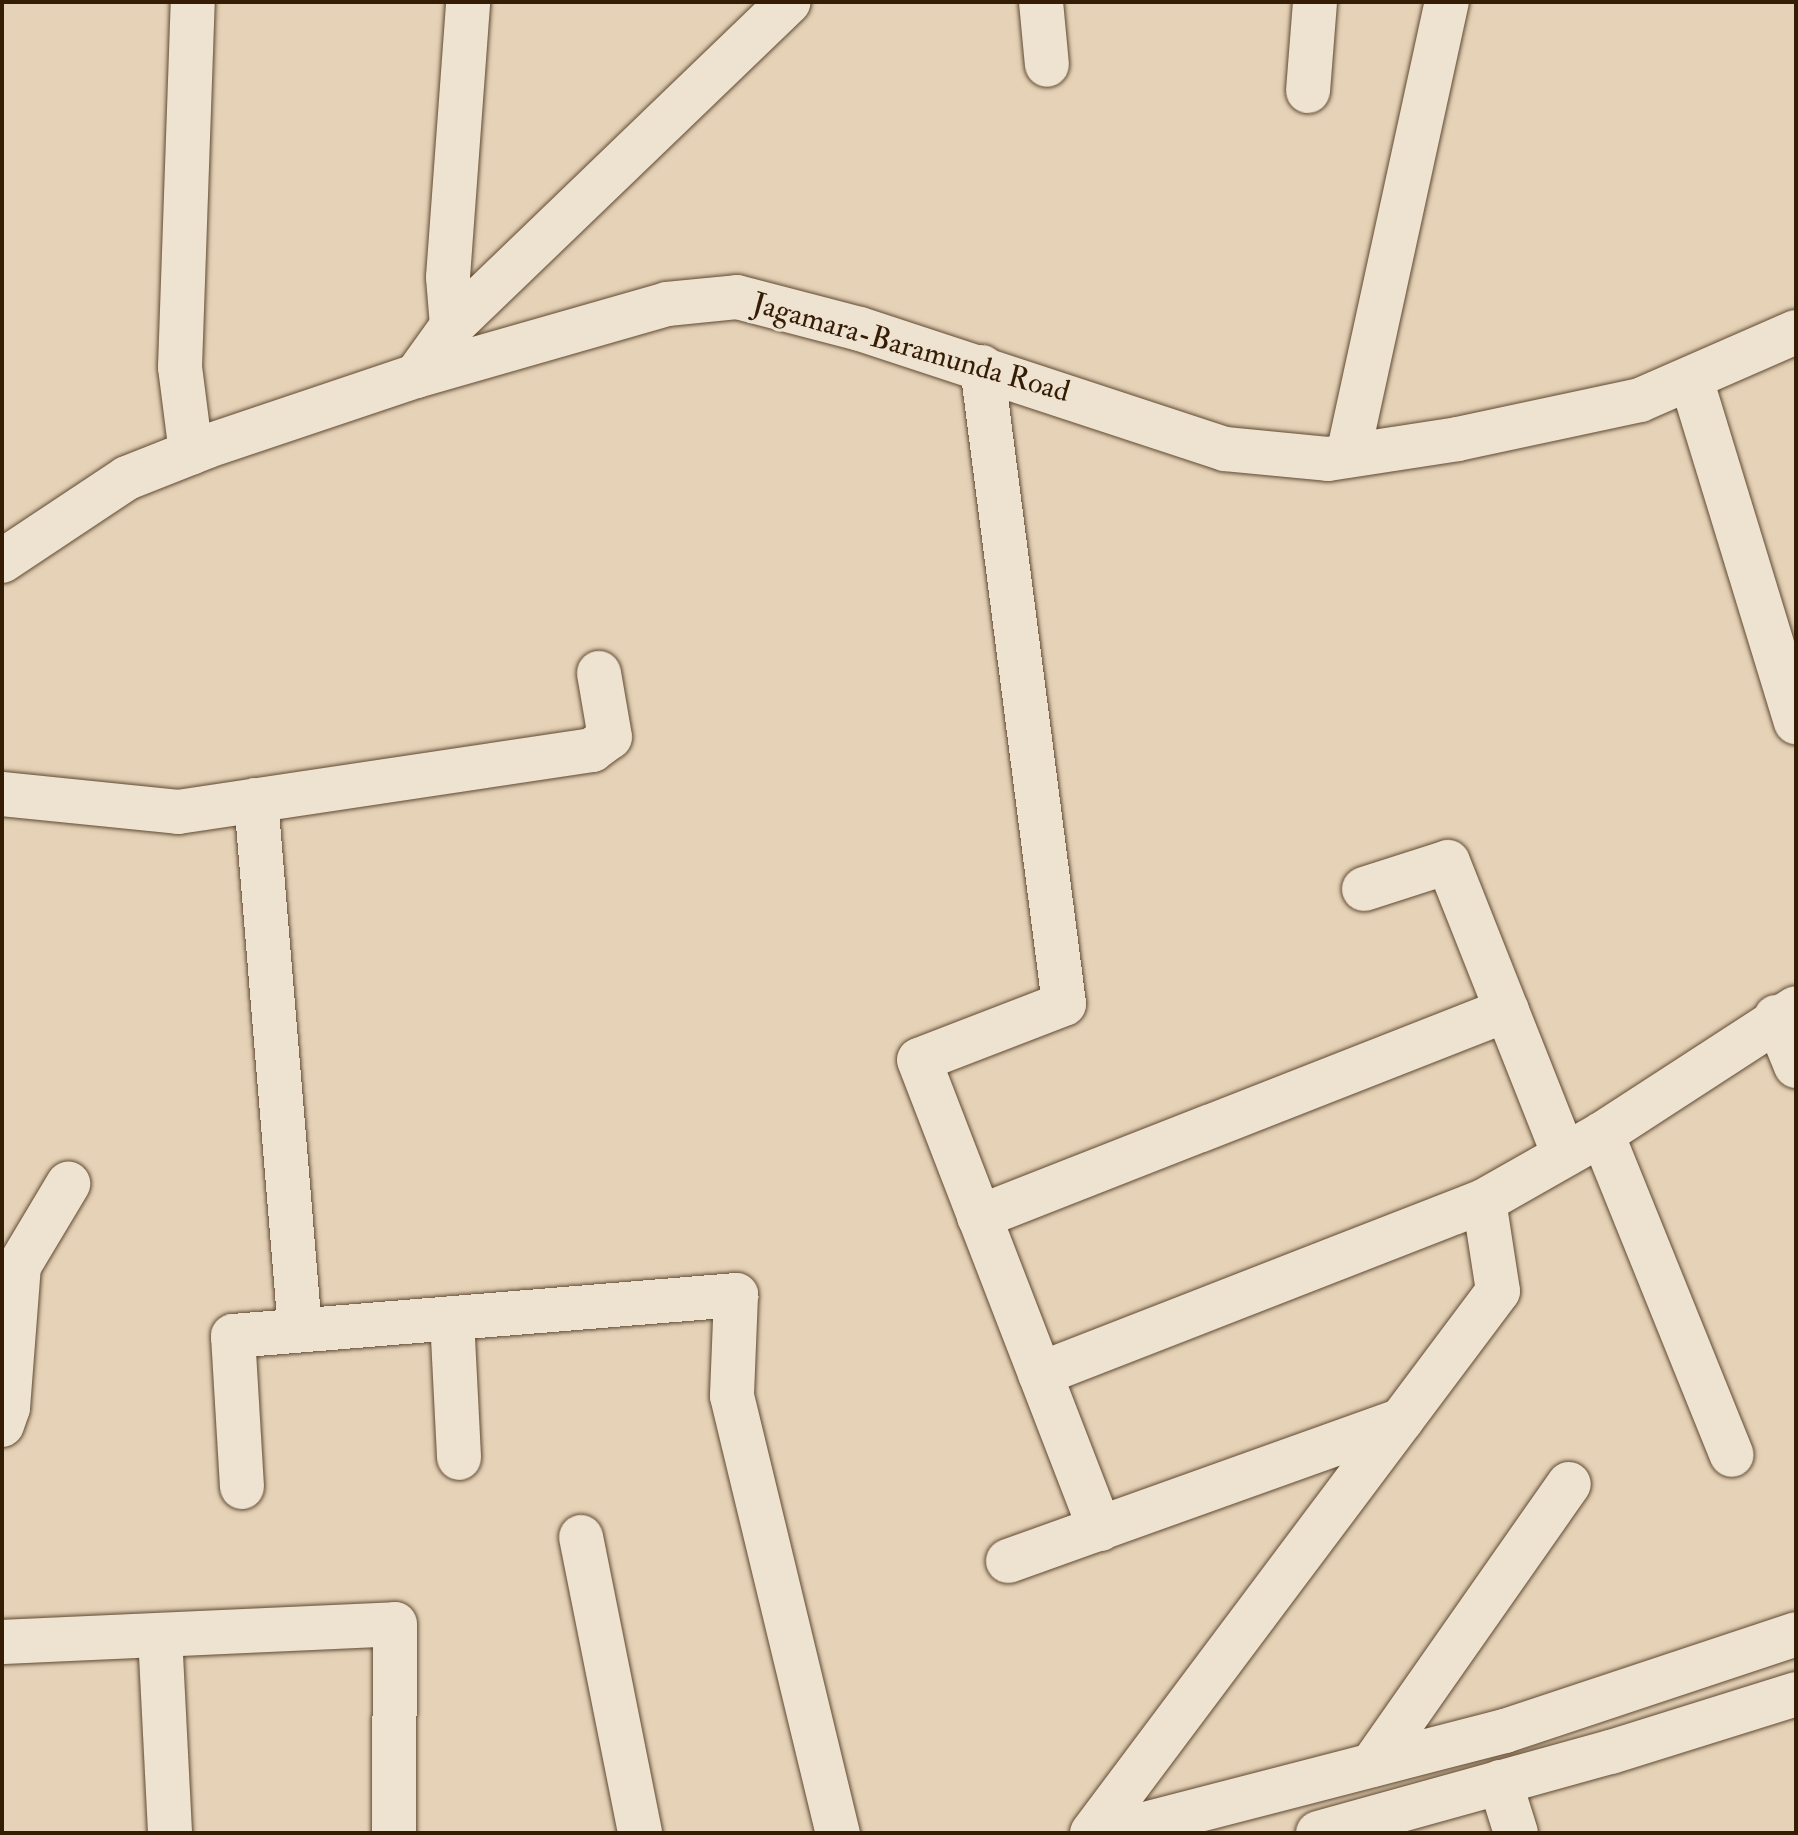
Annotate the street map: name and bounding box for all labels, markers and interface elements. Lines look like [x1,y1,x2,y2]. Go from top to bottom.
street label: Jagamara-Baramunda Road [748,285,1074,411]

